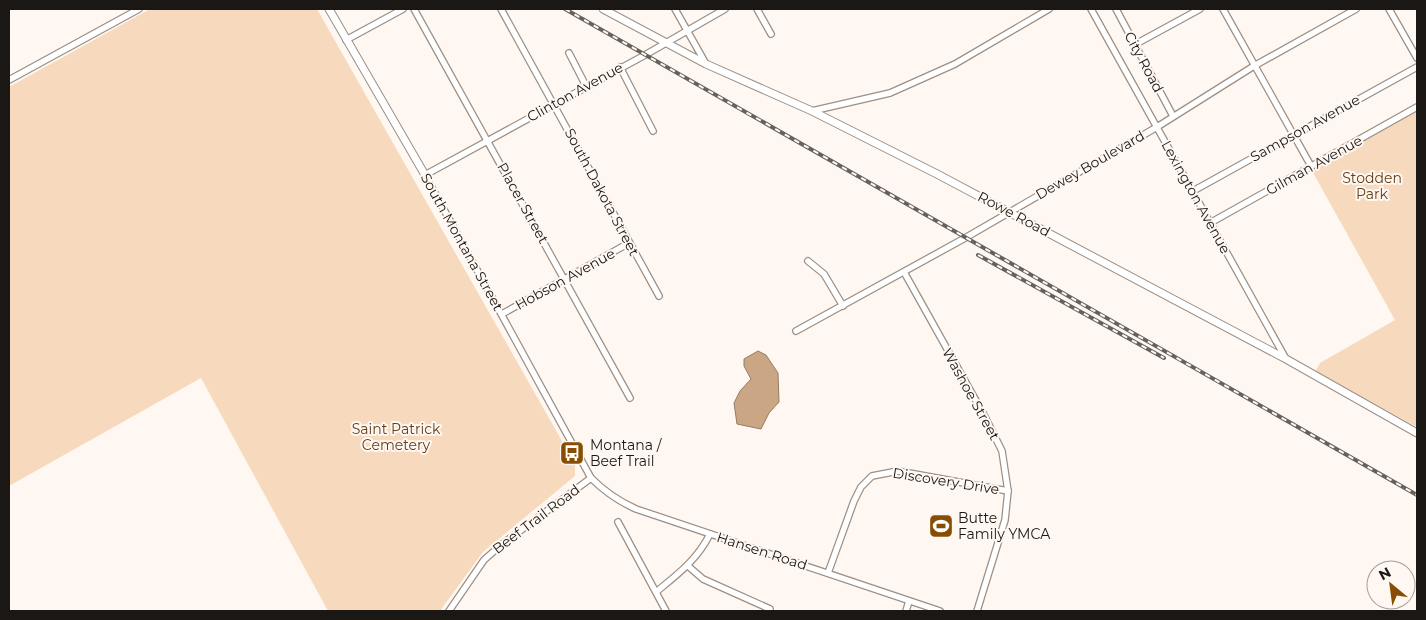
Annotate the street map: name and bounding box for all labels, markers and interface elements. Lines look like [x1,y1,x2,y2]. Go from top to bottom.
street label: City Road [1120,28,1168,96]
street label: Clinton Avenue [524,58,626,126]
street label: Sampson Avenue [1247,90,1363,166]
street label: South Dakota Street [561,125,643,259]
street label: Dewey Boulevard [1032,126,1148,204]
street label: Gilman Avenue [1263,131,1365,199]
street label: Lexington Avenue [1157,137,1235,257]
street label: Placer Street [493,159,553,247]
park label: Stodden Park [1342,169,1402,203]
street label: South Montana Street [417,170,508,314]
street label: Rowe Road [975,187,1053,241]
street label: Hobson Avenue [512,244,618,314]
street label: Washoe Street [938,345,1004,443]
park label: Saint Patrick Cemetery [352,420,441,454]
place label: Montana / Beef Trail [590,436,663,470]
bus stop icon: Montana / Beef Trail [559,440,585,466]
street label: Discovery Drive [891,464,1001,498]
street label: Beef Trail Road [489,480,583,558]
place label: Butte Family YMCA [958,509,1051,543]
sports icon: Butte Family YMCA [928,513,954,539]
street label: Hansen Road [714,528,810,574]
north arrow [1366,560,1416,610]
text: N [1375,563,1394,584]

